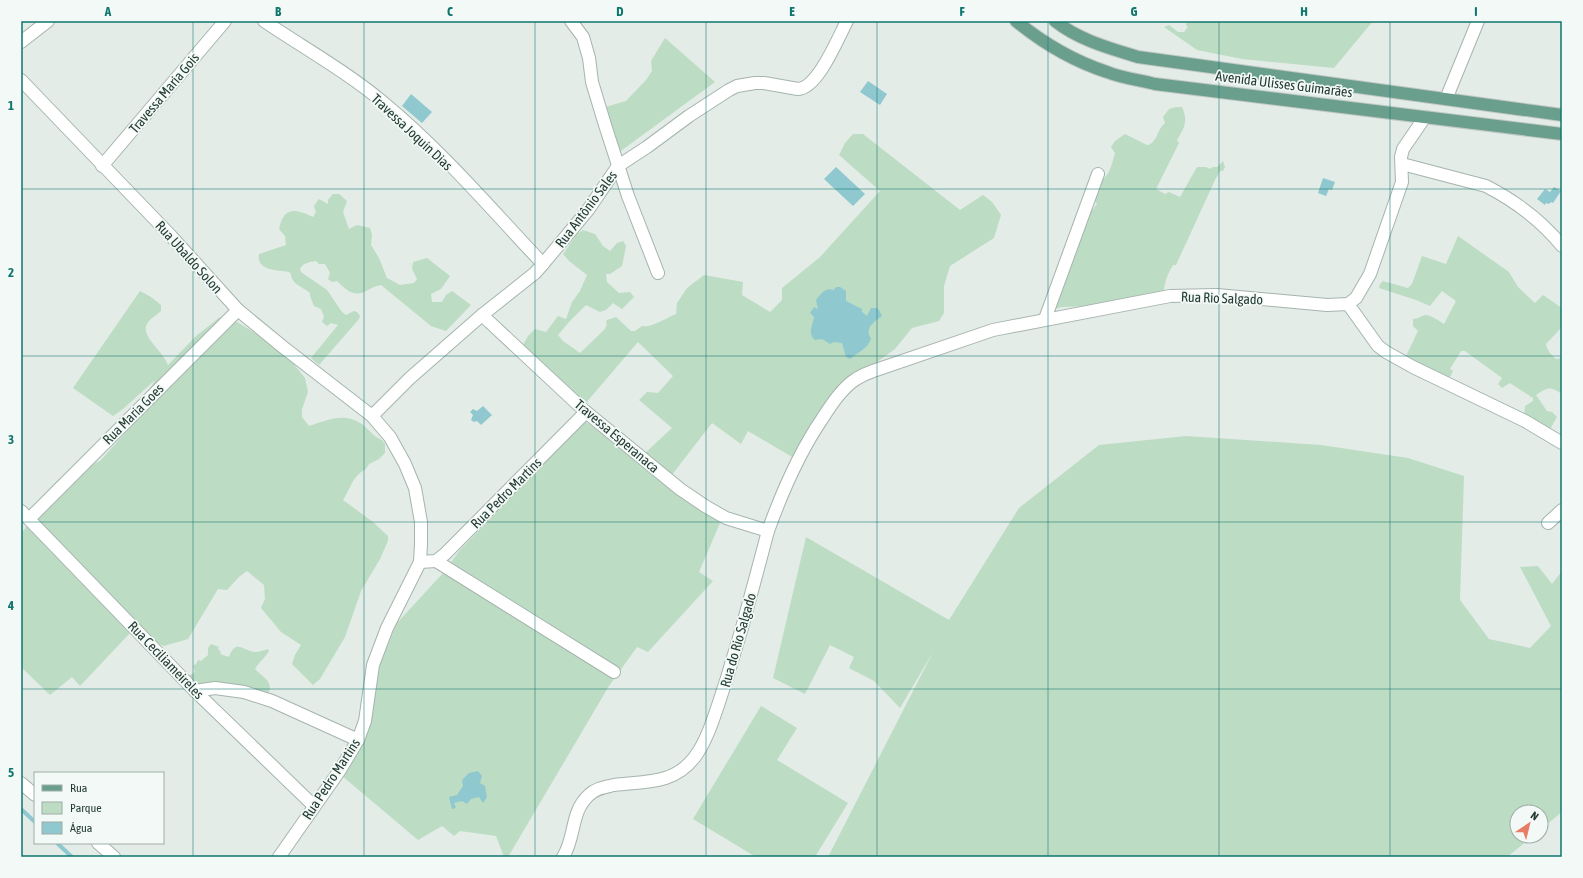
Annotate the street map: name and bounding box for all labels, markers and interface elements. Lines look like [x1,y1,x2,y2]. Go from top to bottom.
text: A [104,4,112,19]
text: B [275,4,282,19]
text: C [447,4,453,19]
text: D [616,4,624,19]
text: E [789,4,795,19]
text: F [959,4,965,19]
text: G [1131,4,1138,19]
text: H [1300,4,1308,19]
text: I [1474,4,1478,19]
street label: Travessa Maria Gois [126,50,202,136]
street label: Avenida Ulisses Guimarães [1215,68,1353,100]
street label: Travessa Joquin Dias [368,90,456,174]
text: 1 [8,98,14,113]
street label: Rua Antônio Sales [552,167,620,251]
street label: Rua Ubaldo Solon [152,218,226,296]
text: 2 [8,265,14,280]
street label: Rua Rio Salgado [1181,289,1263,307]
street label: Rua Maria Goes [99,380,167,448]
street label: Travessa Esperanaca [572,396,662,476]
text: 3 [8,432,14,447]
street label: Rua Pedro Martins [467,454,545,532]
street label: Rua do Rio Salgado [717,591,759,689]
text: 4 [7,598,14,613]
street label: Rua Ceciliameireles [125,618,207,702]
street label: Rua Pedro Martins [299,735,363,822]
text: 5 [8,765,14,780]
legend [34,772,164,844]
text: Rua [70,781,87,795]
text: Parque [70,801,102,815]
north arrow [1509,804,1549,844]
text: N [1529,809,1541,823]
text: Água [70,821,92,835]

